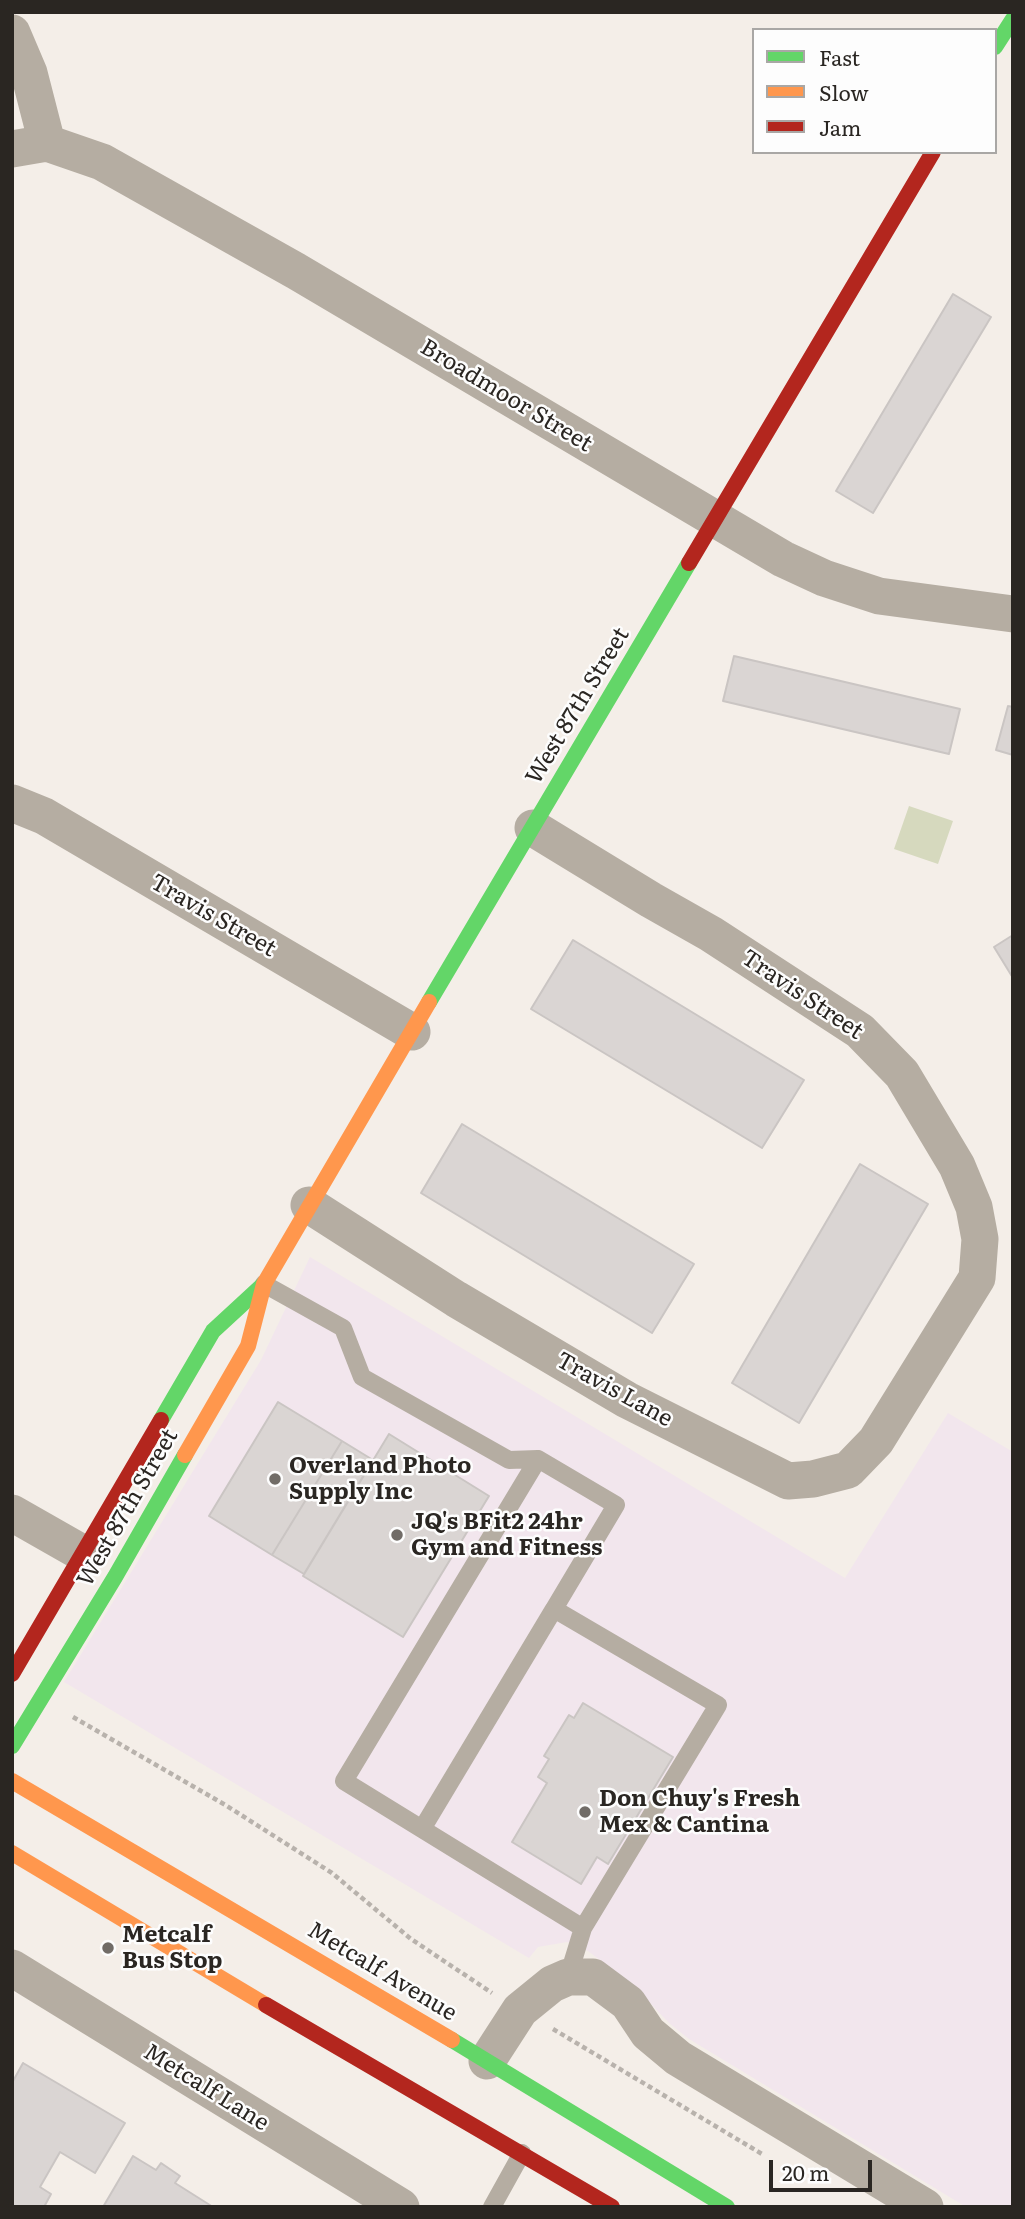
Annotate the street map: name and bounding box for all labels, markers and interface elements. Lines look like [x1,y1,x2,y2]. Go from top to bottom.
legend [752,28,997,154]
text: Fast [819,41,860,72]
text: Slow [819,76,869,107]
text: Jam [819,111,861,142]
street label: Broadmoor Street [415,334,597,458]
street label: West 87th Street [520,623,636,789]
street label: Travis Street [145,869,281,963]
street label: Travis Street [736,944,868,1046]
street label: Travis Lane [551,1347,677,1433]
street label: West 87th Street [72,1424,184,1592]
place label: Overland Photo Supply Inc [289,1452,471,1506]
marker: Overland Photo Supply Inc [267,1471,283,1487]
place label: JQ's BFit2 24hr Gym and Fitness [411,1508,602,1562]
marker: JQ's BFit2 24hr Gym and Fitness [389,1527,405,1543]
place label: Don Chuy's Fresh Mex & Cantina [599,1785,800,1839]
marker: Don Chuy's Fresh Mex & Cantina [577,1804,593,1820]
street label: Metcalf Avenue [302,1917,462,2027]
place label: Metcalf Bus Stop [122,1921,222,1975]
marker: Metcalf Bus Stop [100,1940,116,1956]
street label: Metcalf Lane [138,2039,274,2137]
scale bar [773,2146,876,2190]
text: 20 m [782,2156,829,2187]

